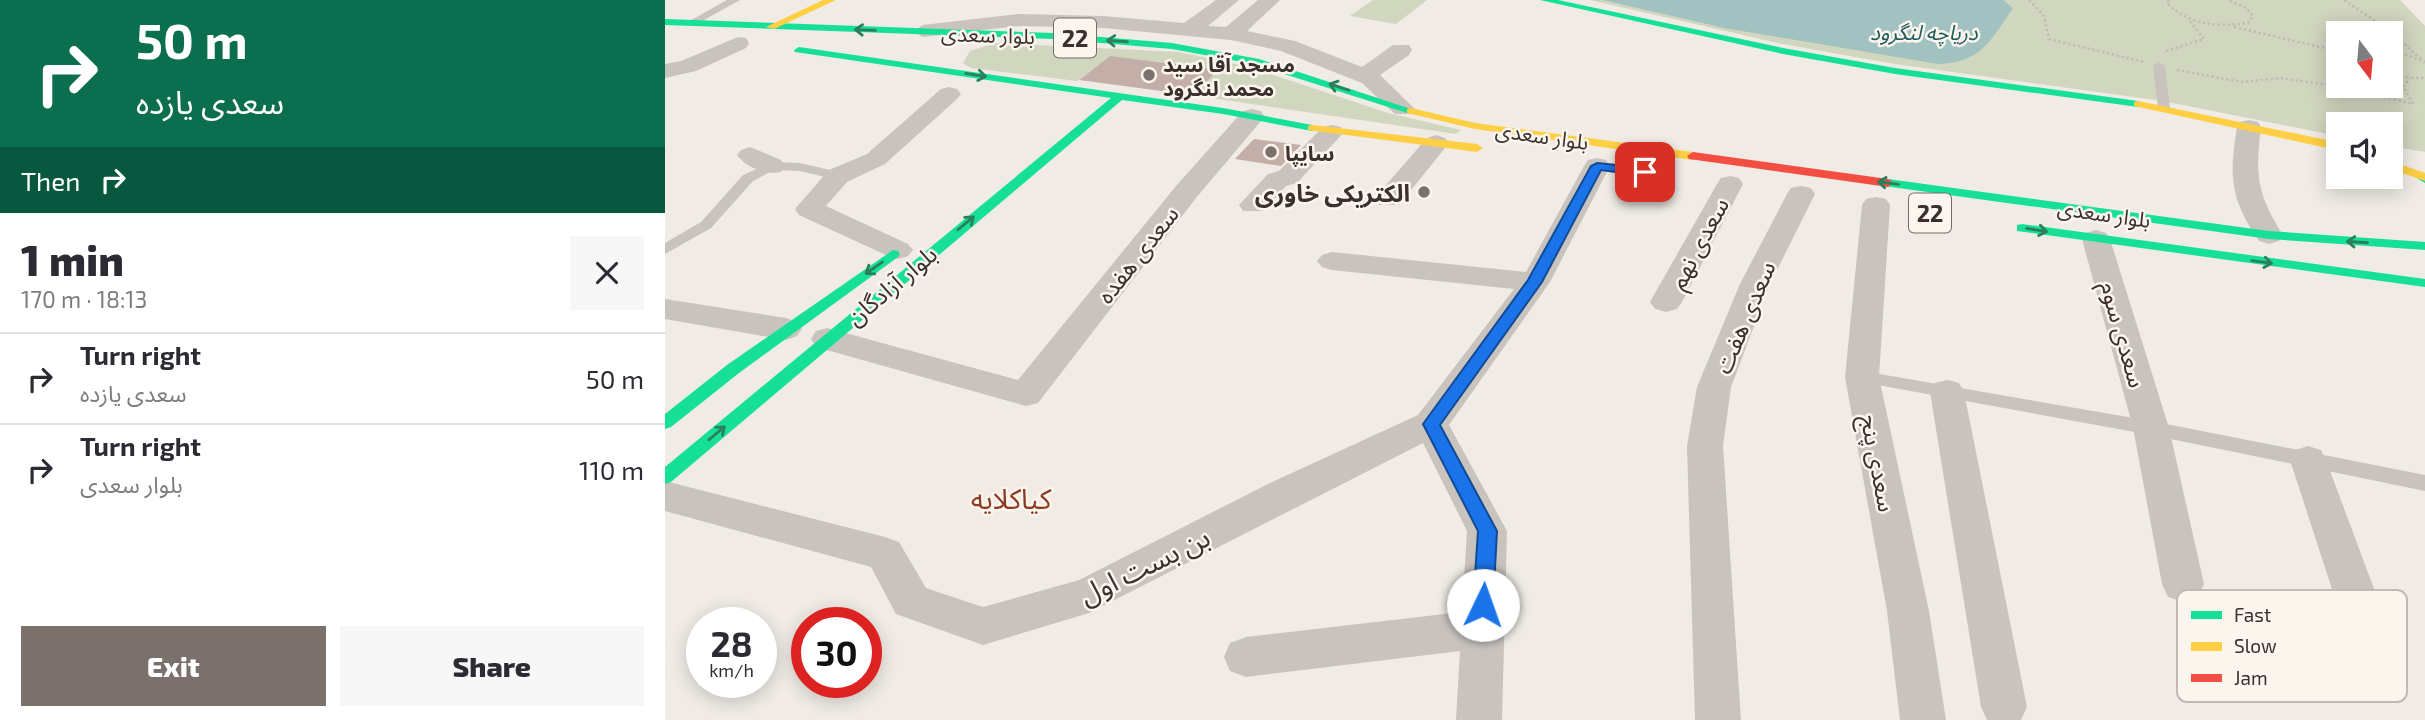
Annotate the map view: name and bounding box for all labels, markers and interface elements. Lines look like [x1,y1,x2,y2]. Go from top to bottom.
text: 50 m [136,10,248,69]
road number: 22 [1054,19,1096,58]
water label: دریاچه لنگرود [1870,19,1979,47]
street label: بلوار سعدی [941,20,1035,49]
north arrow [2326,21,2403,98]
map controls [2326,21,2403,189]
one-way arrow [854,23,877,36]
icon: right [21,28,112,119]
one-way arrow [1106,34,1129,47]
place label: مسجد آقا سید محمد لنگرود [1163,51,1295,101]
marker: مسجد آقا سید محمد لنگرود [1141,67,1157,83]
one-way arrow [964,69,987,82]
one-way arrow [1328,80,1350,92]
text: سعدی یازده [136,82,284,120]
button: sound [2326,112,2403,189]
street label: بلوار سعدی [1494,116,1590,155]
place label: سایپا [1285,140,1334,167]
pin [1615,142,1675,202]
marker: سایپا [1263,144,1279,160]
icon: arrive [1626,153,1664,191]
icon: right [94,161,132,199]
text: Then [21,165,80,196]
one-way arrow [1877,176,1900,189]
place label: الکتریکی خاوری [1255,178,1410,208]
marker: الکتریکی خاوری [1416,184,1432,200]
street label: سعدی نهم [1662,192,1738,296]
road number: 22 [1909,194,1951,232]
street label: بلوار سعدی [2056,194,2152,233]
street label: سعدی هفده [1090,199,1185,309]
one-way arrow [957,215,975,231]
one-way arrow [2025,224,2048,237]
text: 1 min [21,234,124,284]
one-way arrow [2346,235,2369,248]
button: close [570,236,644,310]
street label: بلوار آزادگان [840,239,943,332]
one-way arrow [2250,255,2273,268]
street label: سعدی هفت [1707,256,1782,378]
one-way arrow [865,261,884,275]
street label: سعدی سوم [2090,277,2153,392]
text: 170 m · 18:13 [21,285,147,313]
text: Turn right [80,339,201,370]
icon: right [21,360,59,398]
text: 50 m [586,363,644,394]
text: سعدی یازده [80,379,186,407]
street label: سعدی پنج [1851,412,1903,515]
one-way arrow [708,425,726,441]
text: Turn right [80,430,201,461]
icon: right [21,451,59,489]
text: 110 m [579,454,644,485]
text: بلوار سعدی [80,470,183,498]
district label: کیاکلایه [971,481,1052,515]
street label: بن بست اول [1073,519,1215,612]
position arrow [1446,568,1520,642]
legend [2177,590,2407,702]
text: Fast [2234,603,2271,626]
speed limit sign: 30 [791,607,882,698]
text: 28 [710,622,753,664]
button: Exit [21,626,326,706]
button: Share [340,626,644,706]
text: Slow [2234,634,2277,657]
text: km/h [709,659,754,681]
text: Jam [2234,666,2268,689]

